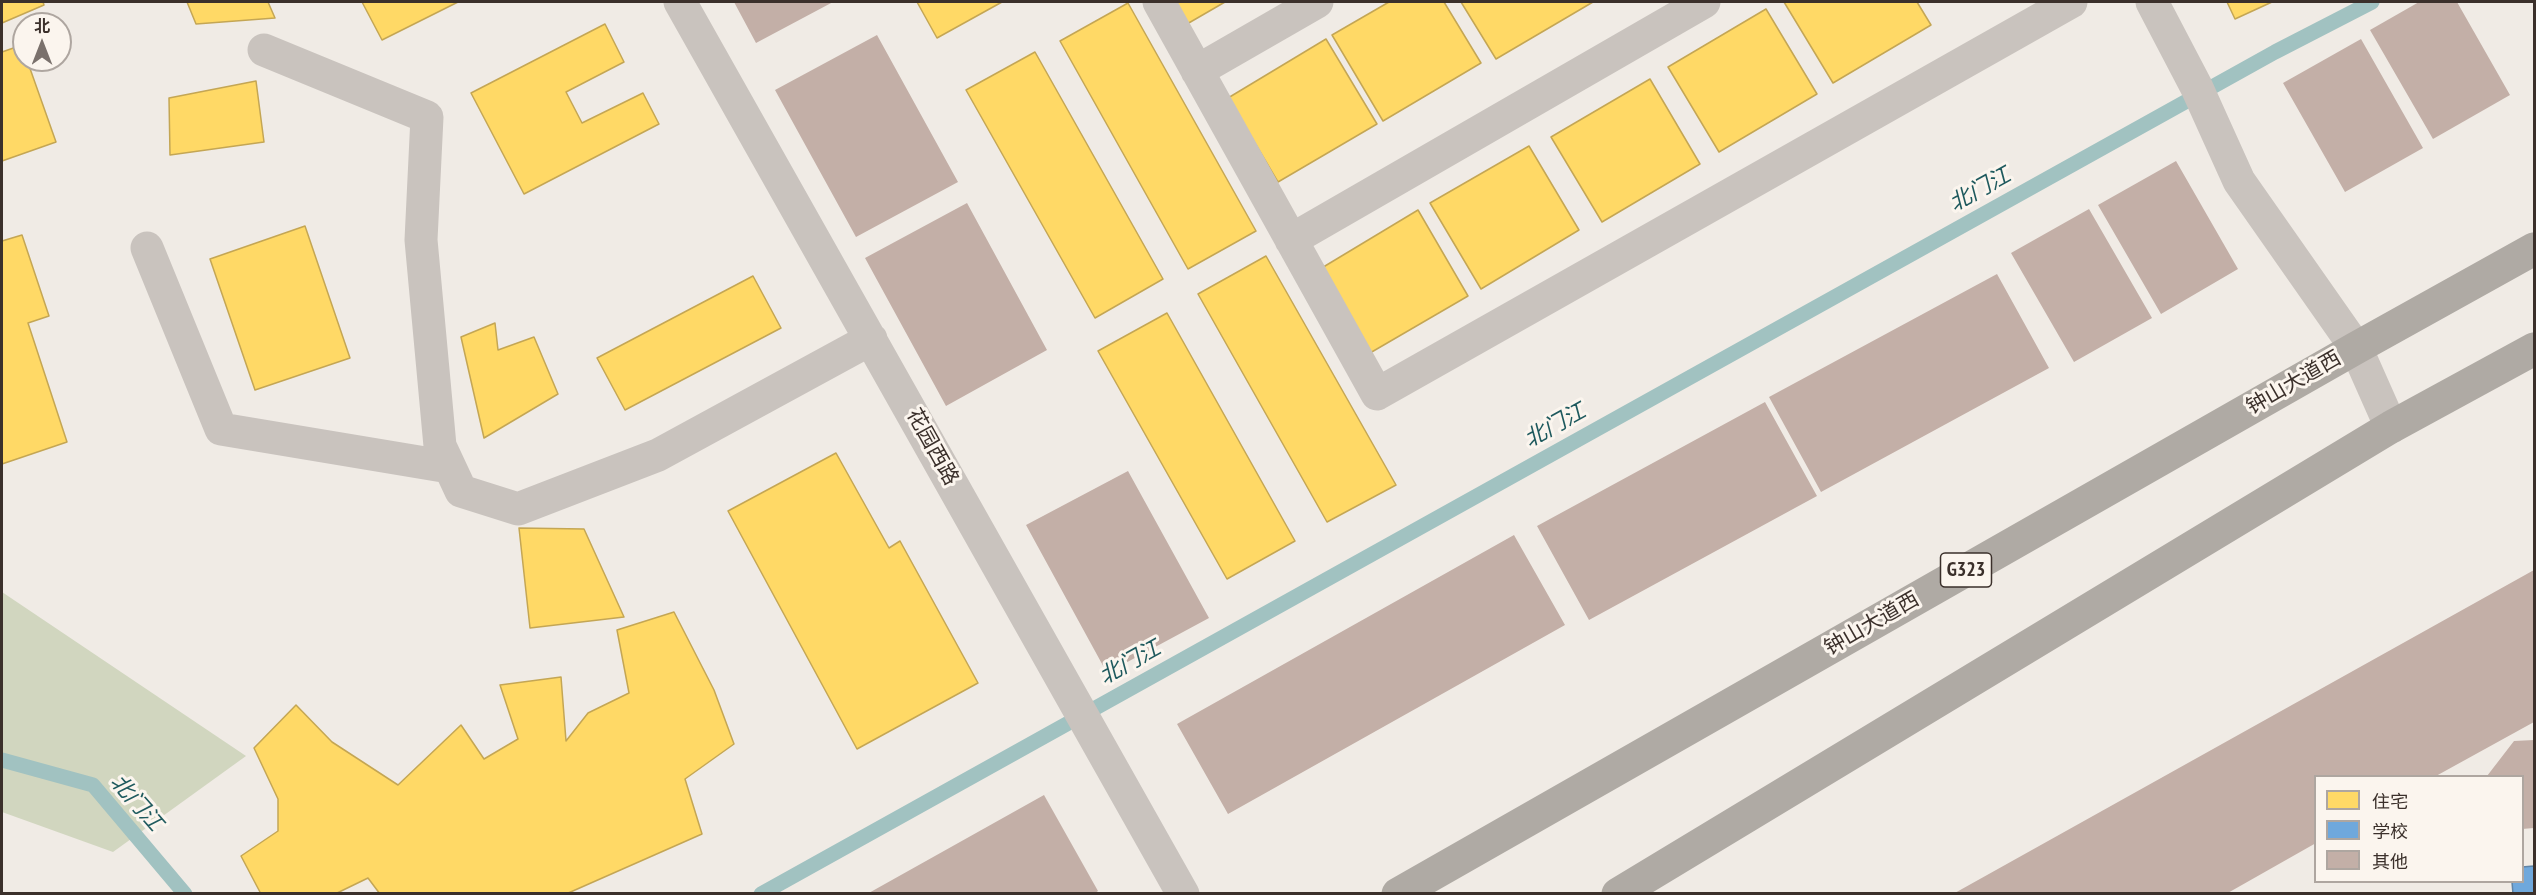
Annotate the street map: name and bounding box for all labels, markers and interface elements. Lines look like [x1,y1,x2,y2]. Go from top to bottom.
north arrow [12,12,72,72]
text: 北 [34,16,50,36]
water label: 北门江 [1945,162,2015,218]
street label: 钟山大道西 [2242,346,2346,420]
water label: 北门江 [1520,398,1590,454]
street label: 花园西路 [901,404,963,490]
road number: G323 [1940,553,1992,587]
street label: 钟山大道西 [1820,587,1924,661]
water label: 北门江 [1095,635,1165,691]
water label: 北门江 [104,769,168,837]
legend [2314,775,2524,883]
text: 住宅 [2372,790,2408,813]
text: 学校 [2372,820,2408,843]
text: 其他 [2372,850,2408,873]

